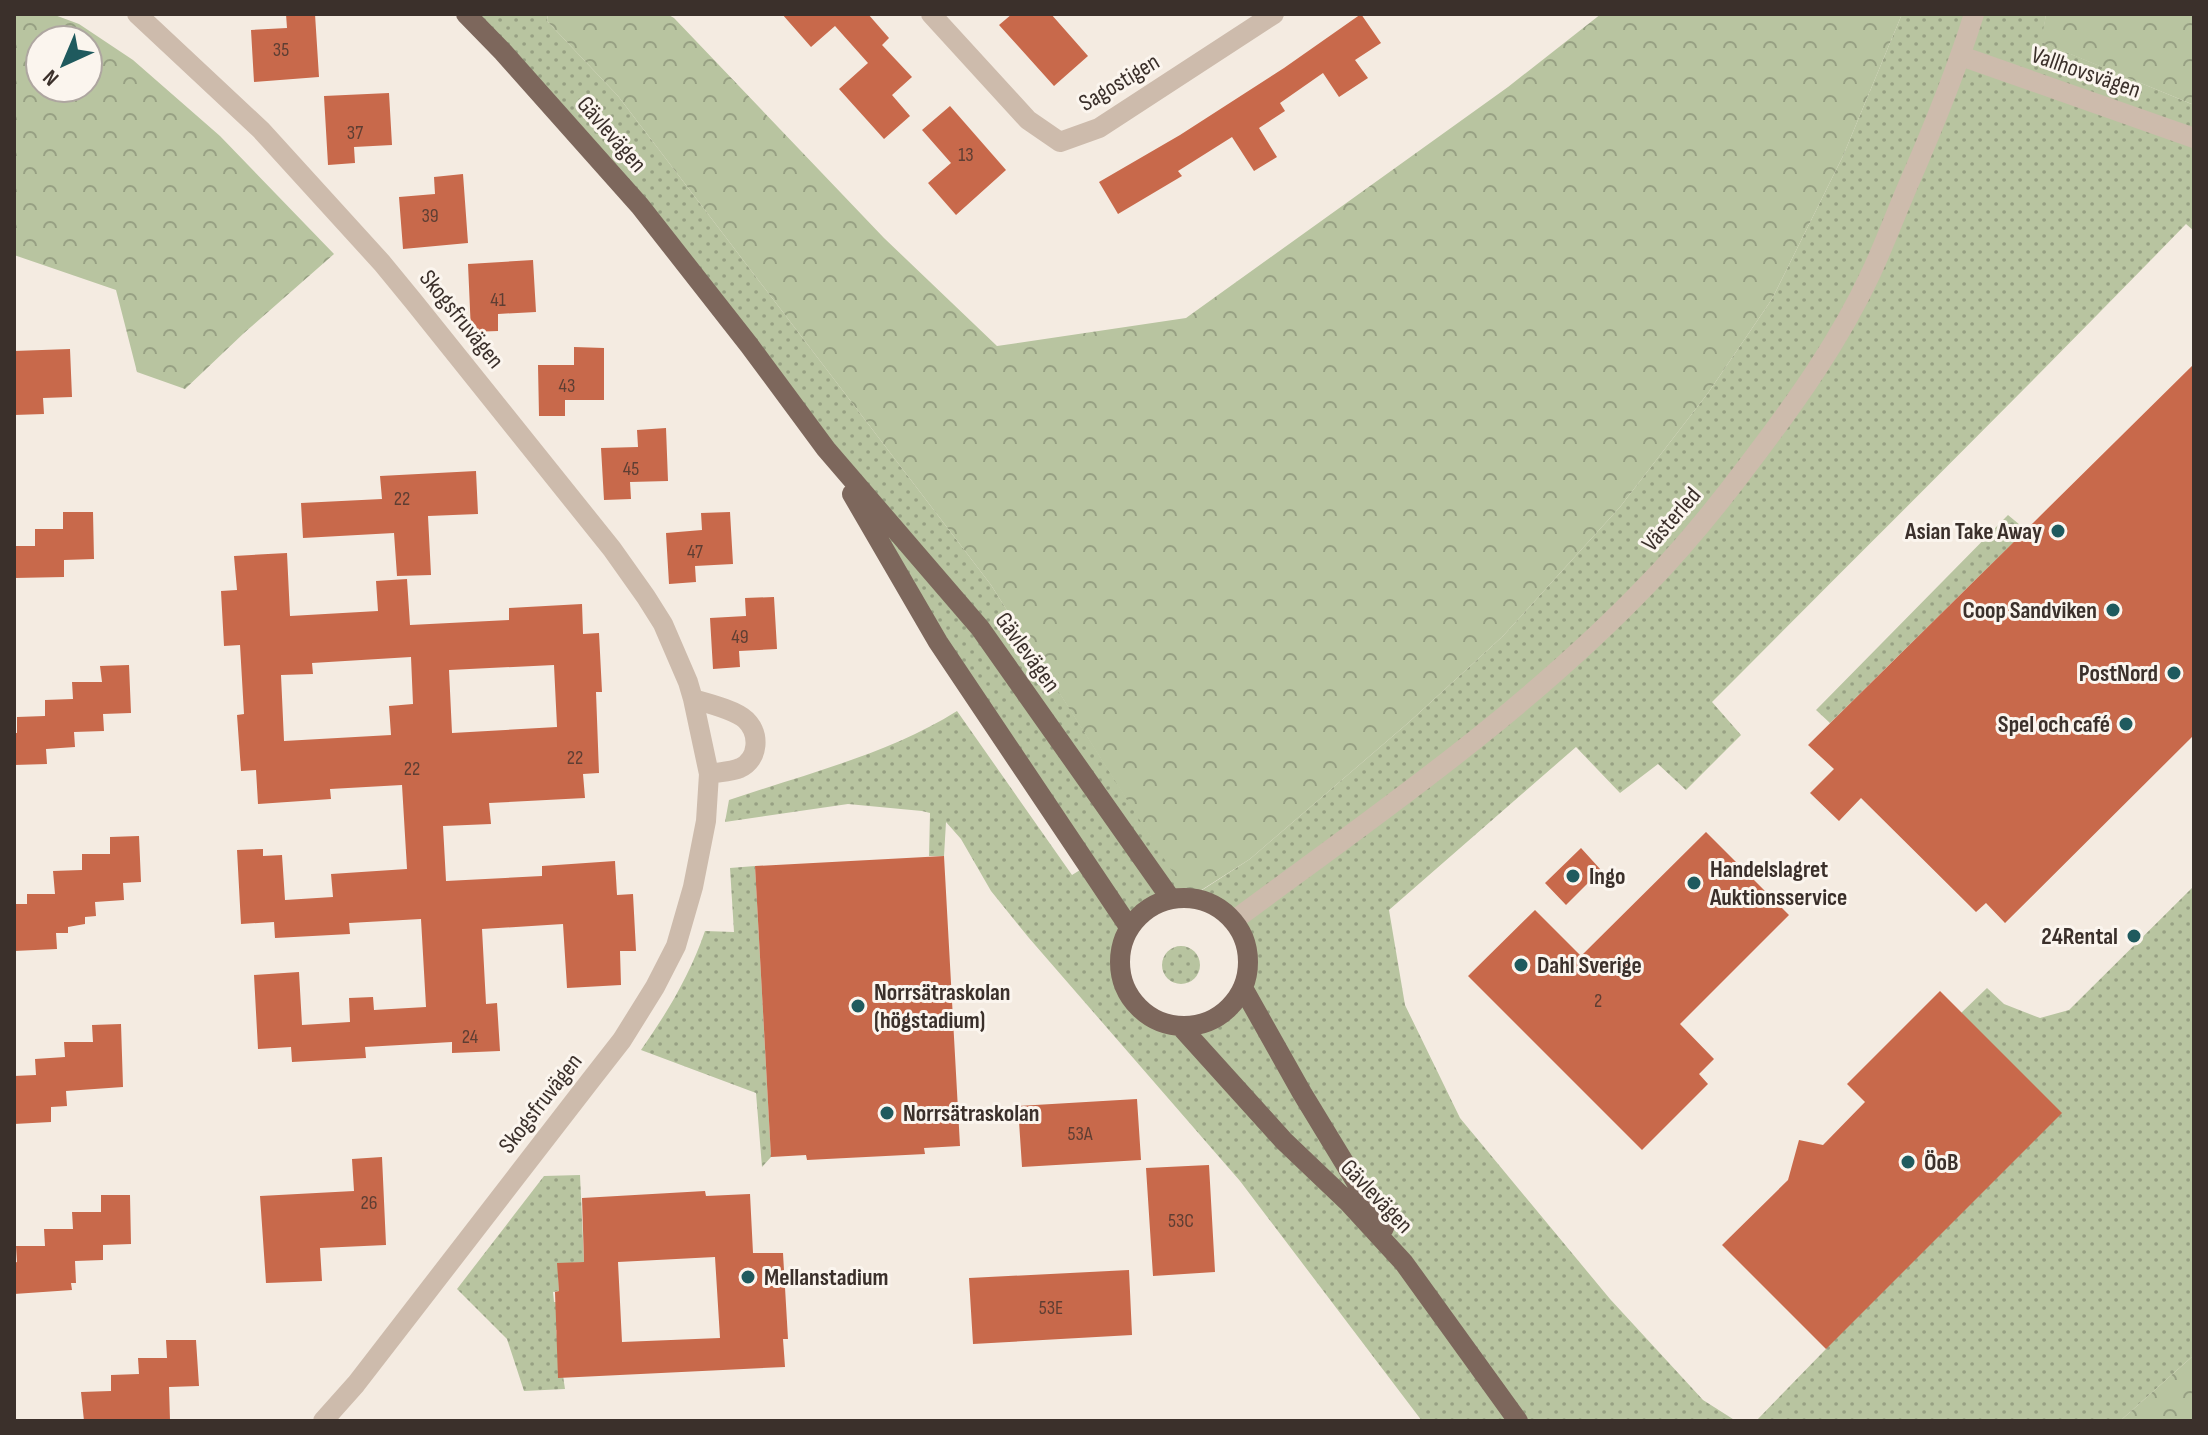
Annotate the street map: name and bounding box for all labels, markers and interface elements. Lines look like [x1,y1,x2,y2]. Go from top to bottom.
north arrow [24,24,104,104]
house number: 35 [273,38,289,62]
street label: Vallhovsvägen [2027,40,2144,105]
street label: Sagostigen [1074,47,1165,118]
text: N [38,64,65,91]
street label: Gävlevägen [571,90,653,178]
house number: 37 [347,121,363,145]
house number: 13 [958,143,974,167]
house number: 39 [421,204,439,228]
street label: Skogsfruvägen [413,264,510,375]
house number: 41 [490,288,506,312]
house number: 43 [559,374,575,398]
house number: 45 [623,457,639,481]
street label: Västerled [1636,481,1707,557]
house number: 22 [394,487,410,511]
place label: Asian Take Away [1904,517,2042,546]
marker: Asian Take Away [2049,522,2067,540]
house number: 47 [687,540,703,564]
place label: Coop Sandviken [1963,596,2097,625]
marker: Coop Sandviken [2104,601,2122,619]
street label: Gävlevägen [989,607,1066,698]
house number: 49 [731,625,749,649]
place label: PostNord [2079,659,2158,688]
marker: PostNord [2165,664,2183,682]
place label: Spel och café [1998,710,2110,739]
marker: Spel och café [2117,715,2135,733]
house number: 22 [567,746,583,770]
house number: 22 [404,757,420,781]
place label: Handelslagret Auktionsservice [1709,855,1847,912]
place label: Ingo [1589,862,1625,891]
marker: Ingo [1564,867,1582,885]
marker: Handelslagret Auktionsservice [1685,874,1703,892]
place label: 24Rental [2041,922,2118,951]
marker: 24Rental [2125,927,2143,945]
place label: Dahl Sverige [1537,951,1642,980]
marker: Dahl Sverige [1512,956,1530,974]
place label: Norrsätraskolan (högstadium) [874,978,1011,1035]
house number: 2 [1594,989,1602,1013]
marker: Norrsätraskolan (högstadium) [849,997,867,1015]
house number: 24 [462,1025,478,1049]
street label: Skogsfruvägen [492,1048,588,1159]
place label: Norrsätraskolan [903,1099,1040,1128]
marker: Norrsätraskolan [878,1104,896,1122]
house number: 53A [1068,1122,1093,1146]
place label: ÖoB [1924,1148,1958,1177]
street label: Gävlevägen [1334,1153,1419,1239]
marker: ÖoB [1899,1153,1917,1171]
house number: 26 [361,1191,378,1215]
house number: 53C [1168,1209,1194,1233]
place label: Mellanstadium [764,1263,888,1292]
marker: Mellanstadium [739,1268,757,1286]
house number: 53E [1039,1296,1063,1320]

